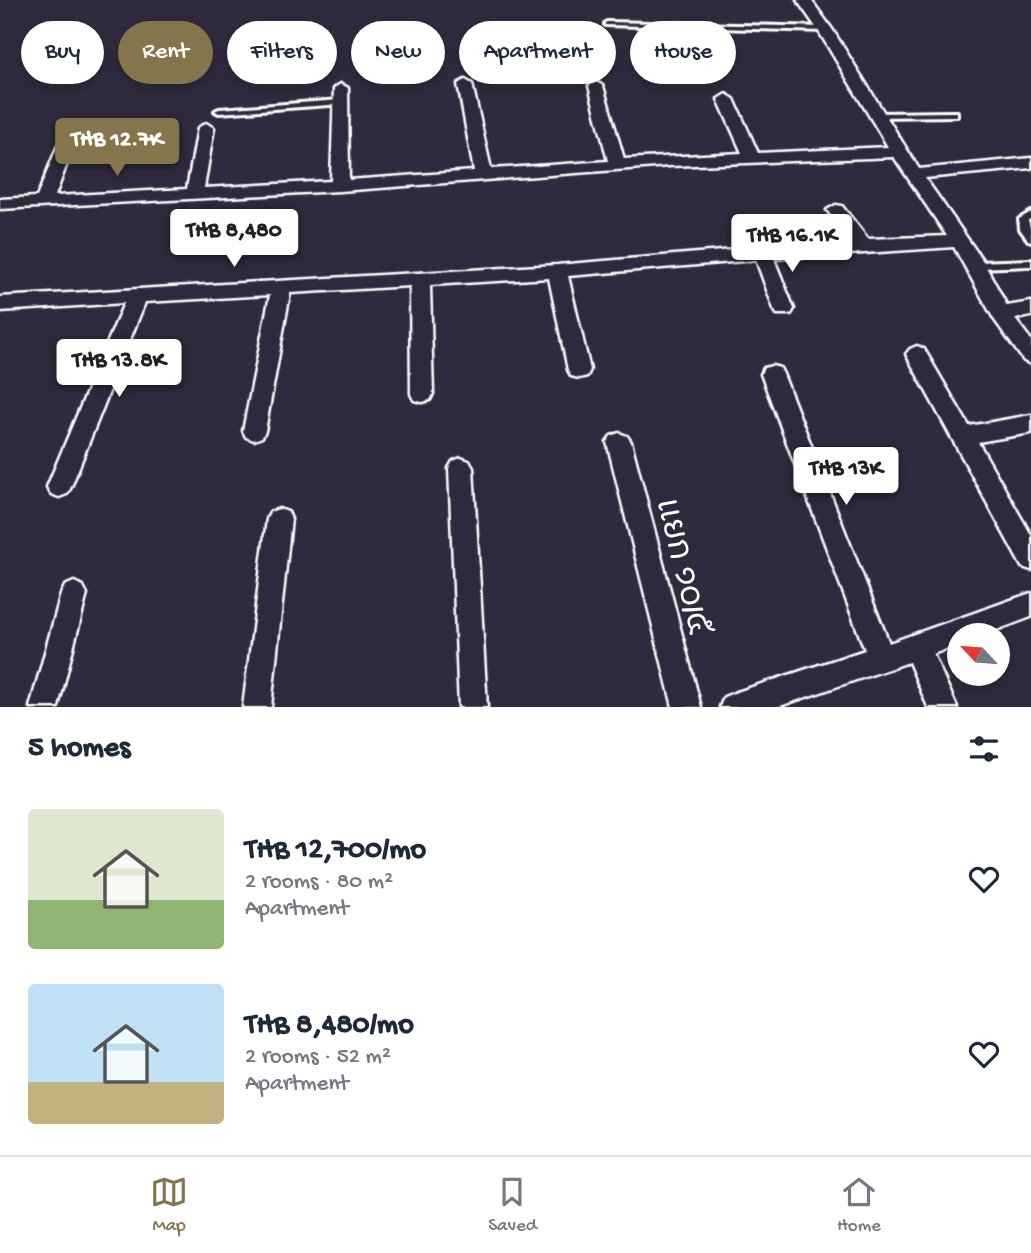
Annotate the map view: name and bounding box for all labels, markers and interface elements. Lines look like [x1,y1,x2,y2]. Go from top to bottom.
chip: Buy [21,21,104,84]
chip: Rent [118,21,213,84]
chip: Filters [227,21,337,84]
chip: New [351,21,445,84]
chip: Apartment [459,21,616,84]
chip: House [630,21,736,84]
pin: THB 12.7K [37,118,197,178]
text: THB 12.7K [71,127,163,154]
pin: THB 8,480 [154,210,314,269]
pin: THB 16.1K [712,215,872,274]
text: THB 8,480 [186,218,282,245]
text: THB 16.1K [747,223,837,250]
pin: THB 13.8K [39,340,199,399]
text: THB 13.8K [73,348,165,375]
pin: THB 13K [781,448,911,507]
text: THB 13K [809,456,883,483]
street label: แยก ๑๐/๕ [645,495,717,641]
north arrow [947,623,1010,686]
map controls [947,623,1010,686]
icon: filters [965,730,1003,768]
text: 5 homes [28,732,130,767]
text: THB 12,700/mo [245,834,426,869]
icon: home [84,837,168,921]
icon: heart [965,860,1003,898]
text: 2 rooms · 80 m² [245,869,393,896]
text: Apartment [245,896,349,923]
text: THB 8,480/mo [245,1009,414,1044]
icon: home [84,1012,168,1096]
icon: heart [965,1035,1003,1073]
text: 2 rooms · 52 m² [245,1044,391,1071]
text: Apartment [245,1071,349,1098]
tab: Map [150,1173,188,1238]
tab: Saved [488,1173,537,1238]
tab: Home [837,1173,881,1238]

